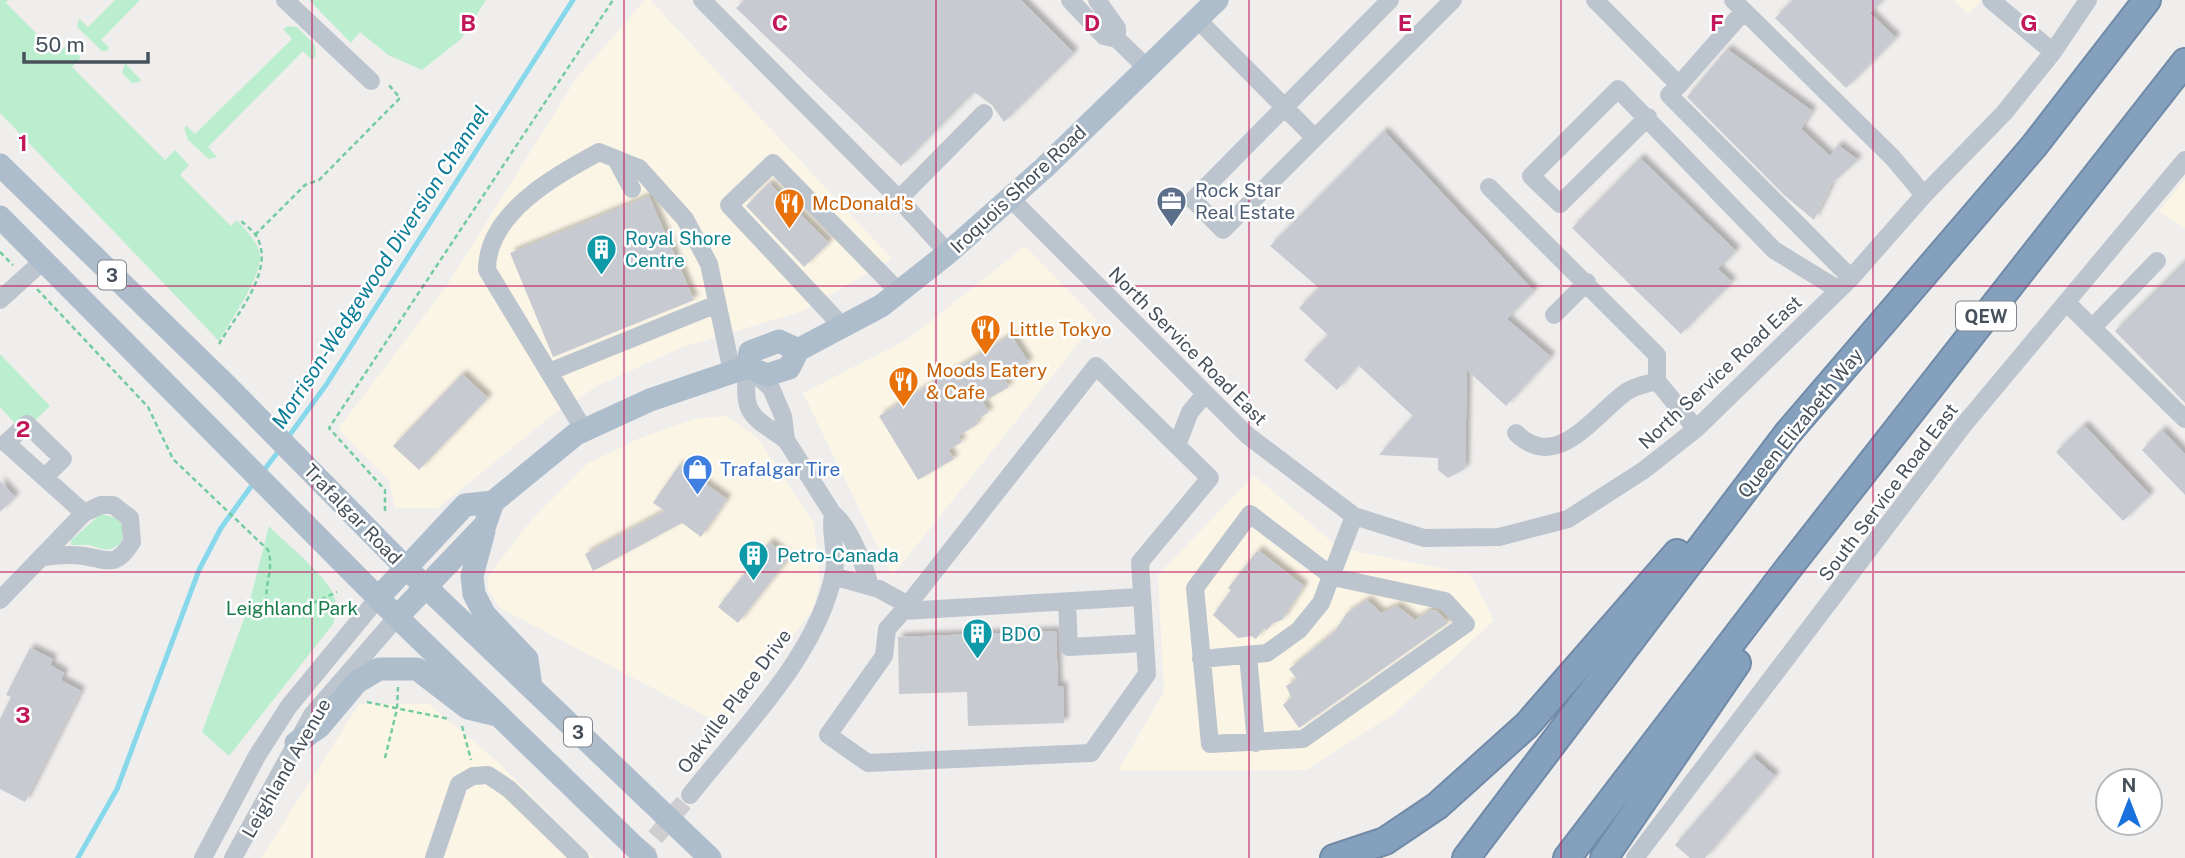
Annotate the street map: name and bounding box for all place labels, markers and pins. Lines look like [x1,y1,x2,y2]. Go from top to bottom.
place label: Rock Star Real Estate [1195,179,1295,223]
office icon: Rock Star Real Estate [1155,184,1189,228]
restaurant icon: McDonald's [772,186,806,230]
place label: McDonald's [812,192,914,214]
place label: Royal Shore Centre [625,227,731,271]
building icon: Royal Shore Centre [585,232,619,276]
restaurant icon: Little Tokyo [969,312,1003,356]
place label: Little Tokyo [1009,318,1111,340]
place label: Moods Eatery & Cafe [926,359,1047,403]
restaurant icon: Moods Eatery & Cafe [886,364,920,408]
shop icon: Trafalgar Tire [680,452,714,496]
place label: Trafalgar Tire [720,458,840,480]
building icon: Petro-Canada [737,538,771,582]
place label: Petro-Canada [777,544,899,566]
building icon: BDO [961,617,995,661]
place label: BDO [1001,623,1041,645]

